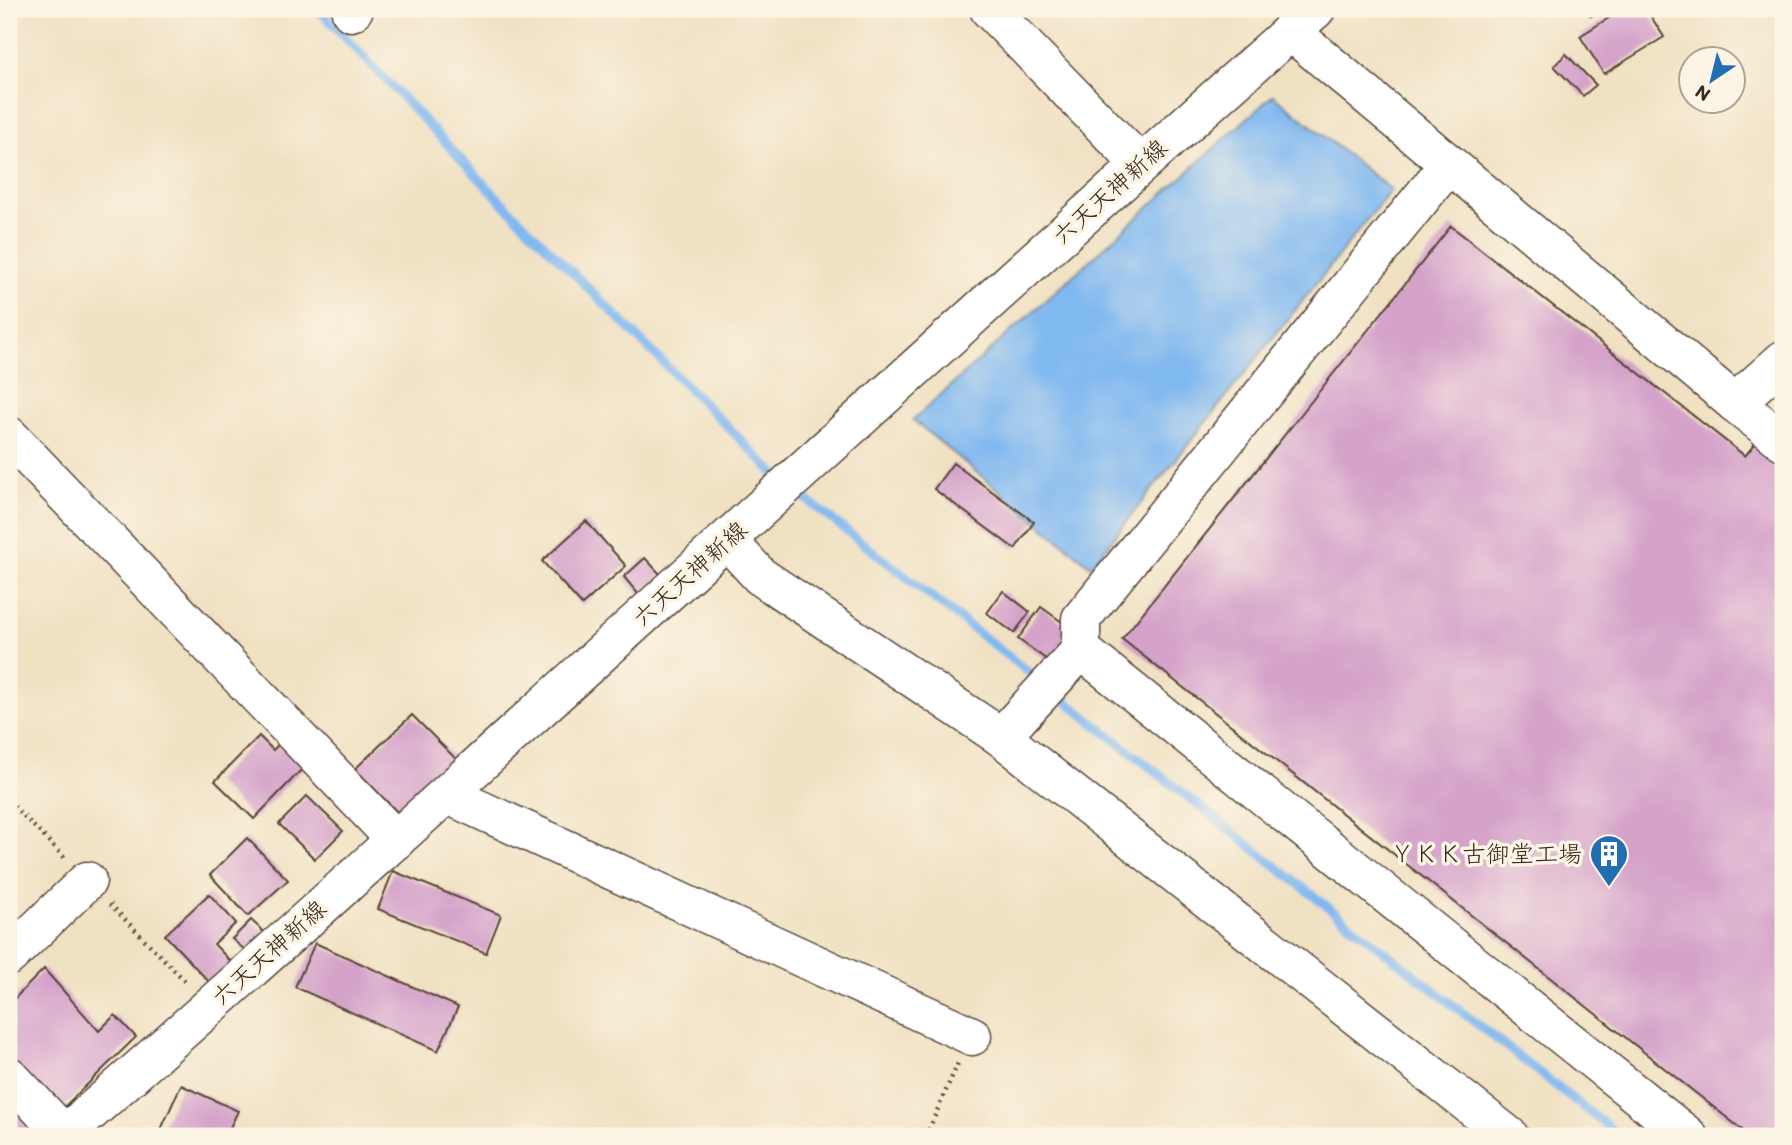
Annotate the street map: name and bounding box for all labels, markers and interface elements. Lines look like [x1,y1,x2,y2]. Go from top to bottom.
north arrow [1676,46,1746,116]
text: N [1691,80,1714,107]
street label: 六天天神新線 [1046,133,1173,251]
street label: 六天天神新線 [626,515,753,633]
building icon: ＹＫＫ古御堂工場 [1588,833,1630,888]
place label: ＹＫＫ古御堂工場 [1390,839,1582,868]
street label: 六天天神新線 [205,894,332,1012]

